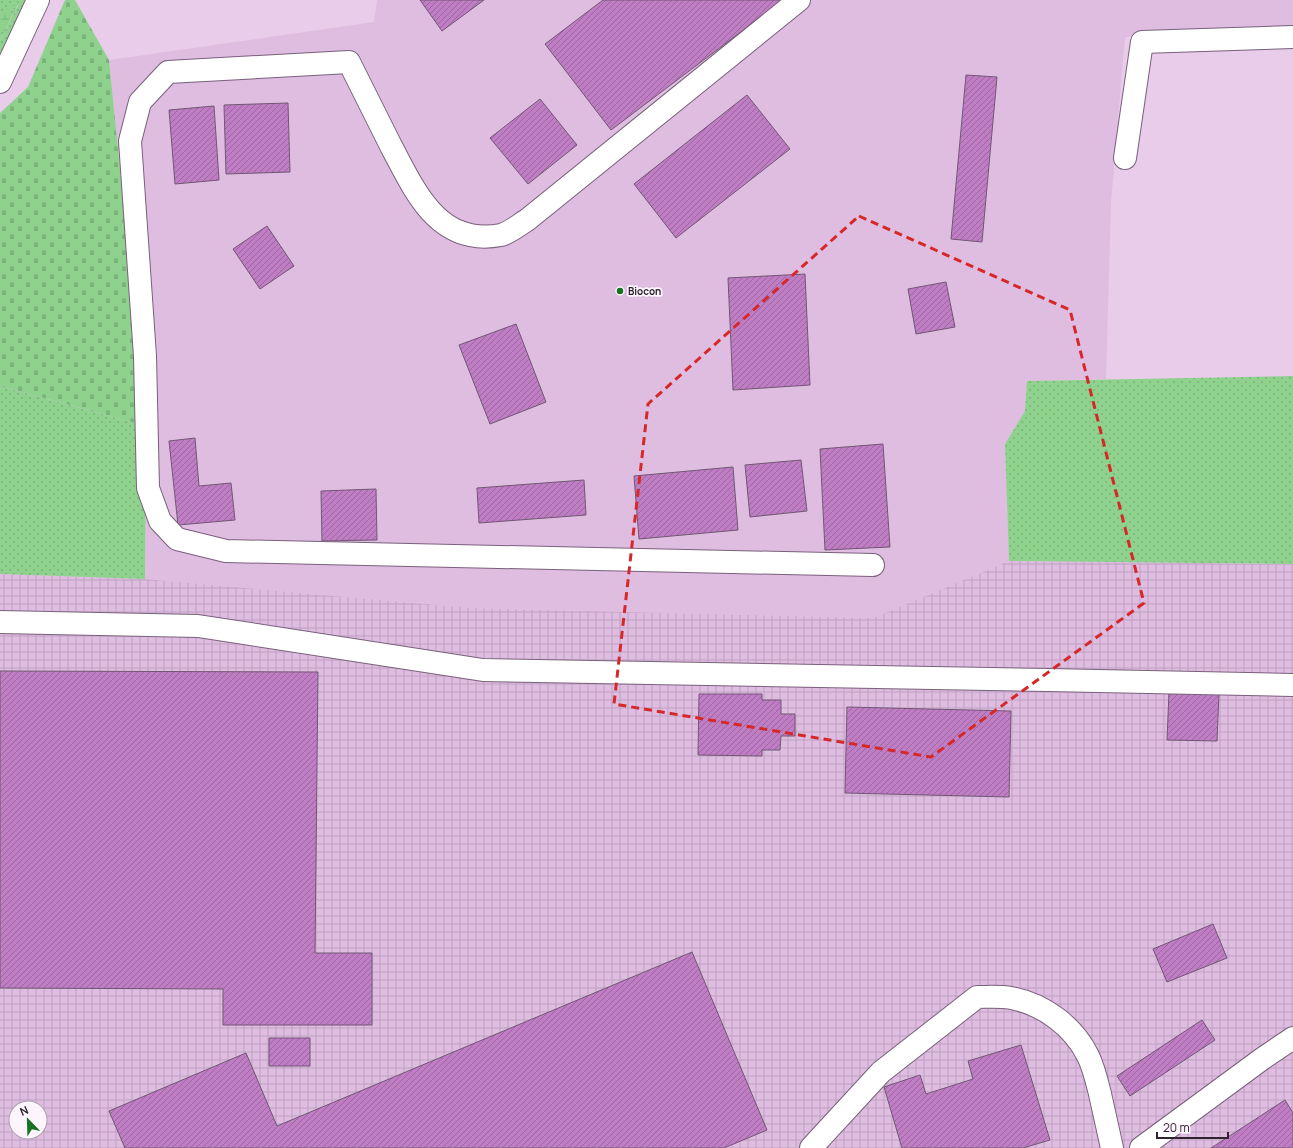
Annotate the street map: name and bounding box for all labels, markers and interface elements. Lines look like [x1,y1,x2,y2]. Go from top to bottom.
place label: Biocon [628,284,661,298]
marker: Biocon [615,286,625,296]
north arrow [8,1100,48,1140]
text: N [17,1102,31,1119]
scale bar [1157,1114,1228,1140]
text: 20 m [1163,1119,1190,1136]

